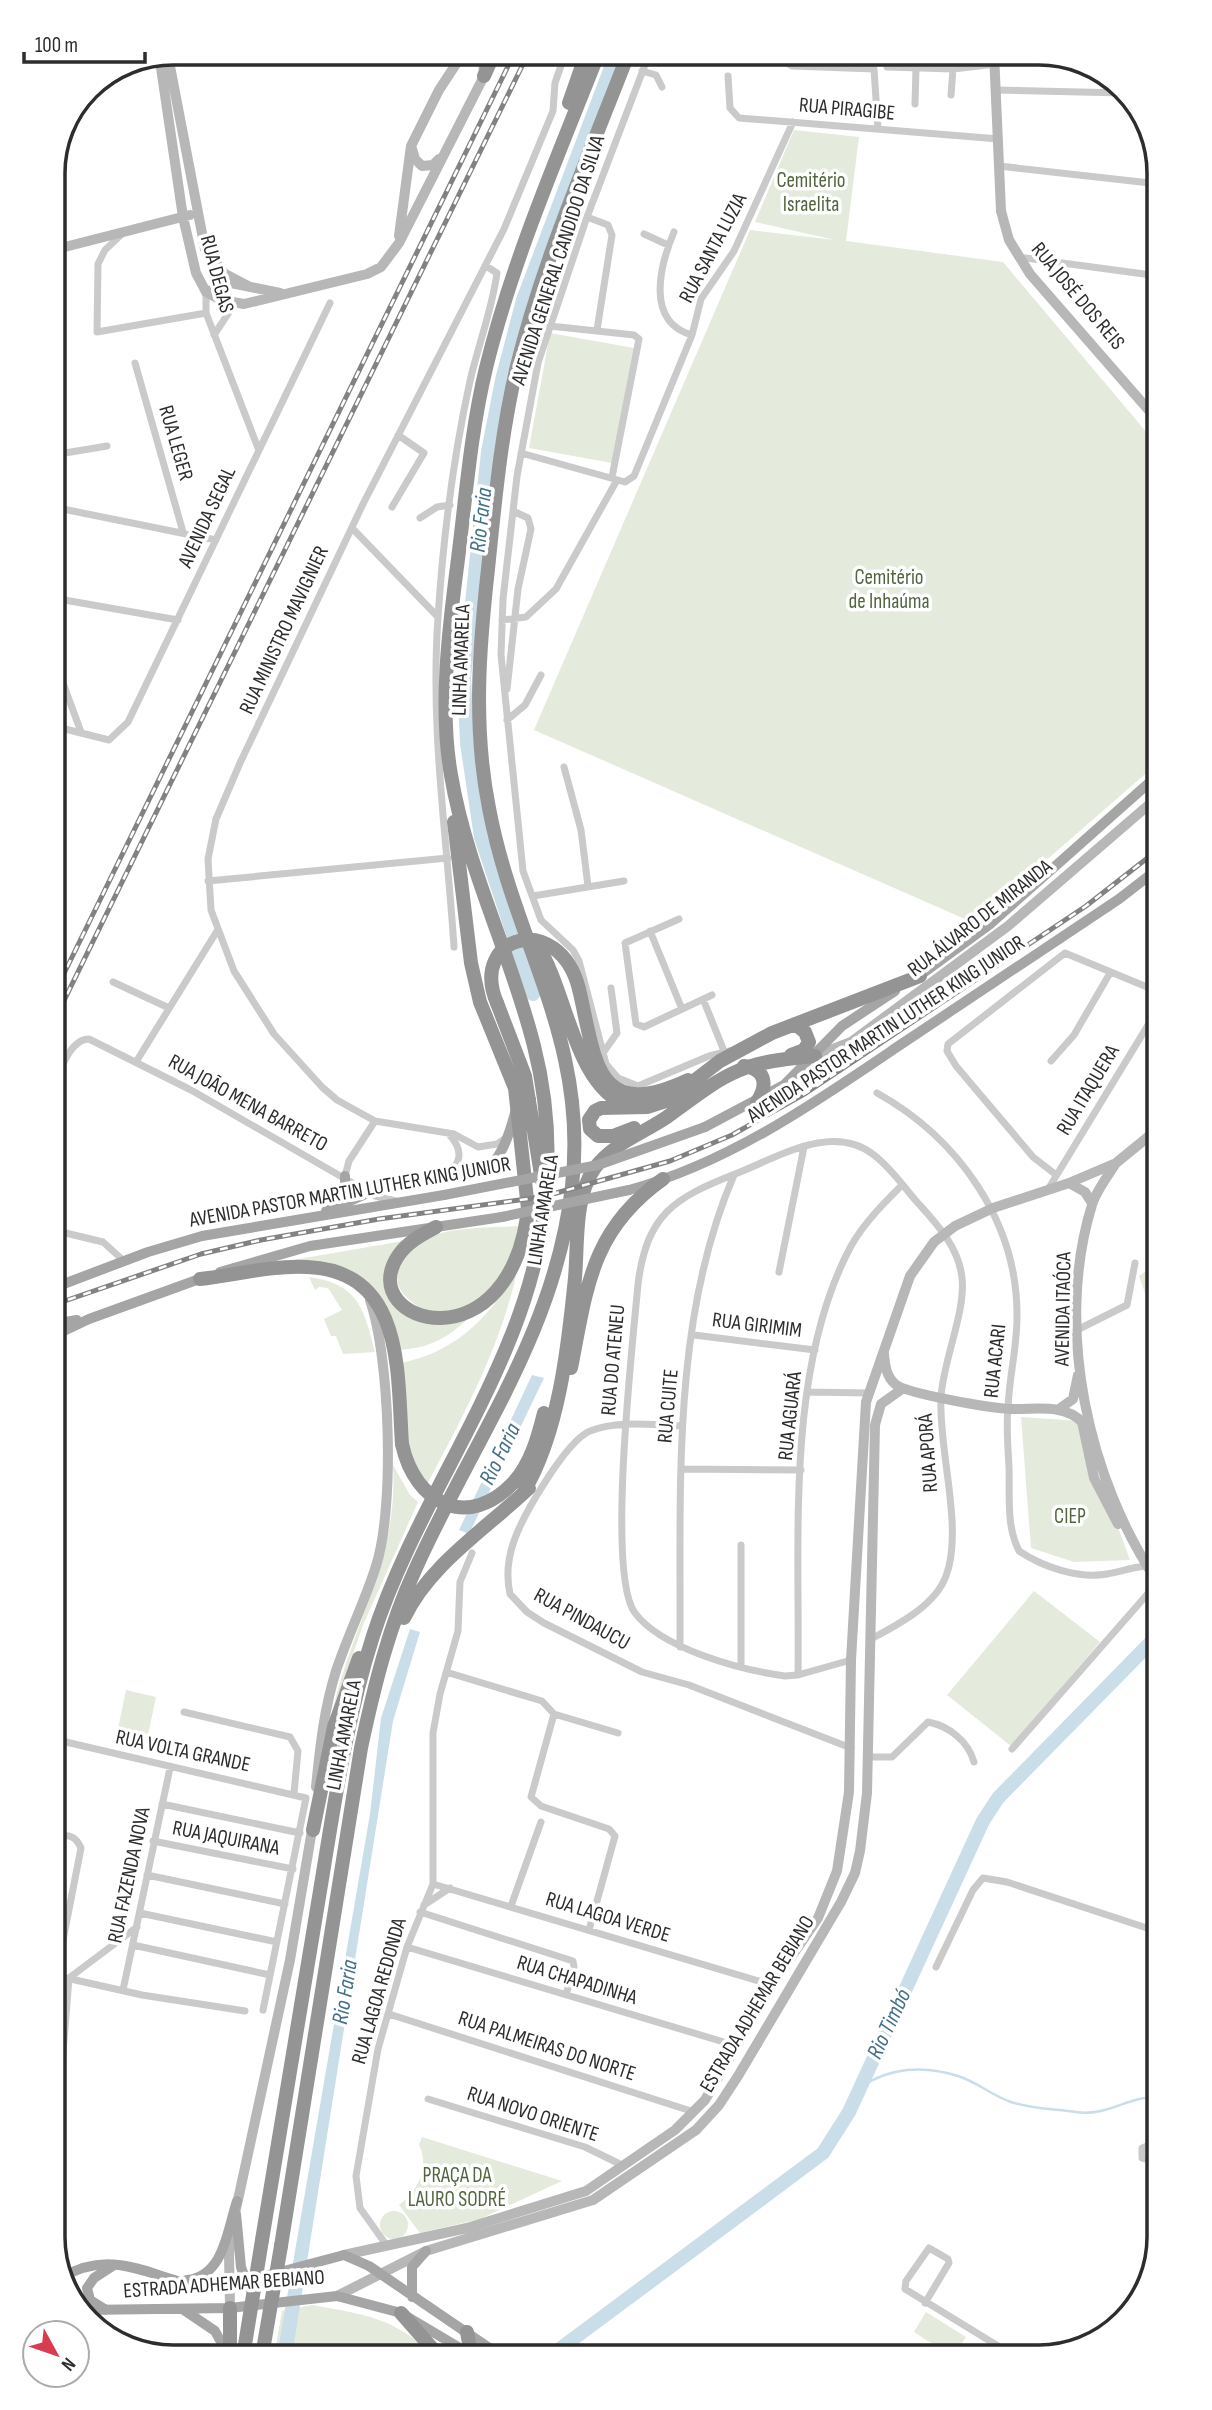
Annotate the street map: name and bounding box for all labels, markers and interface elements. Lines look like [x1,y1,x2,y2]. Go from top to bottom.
scale bar [24,21,145,65]
text: 100 m [35,33,78,58]
street label: RUA PIRAGIBE [798,92,896,126]
street label: AVENIDA GENERAL CANDIDO DA SILVA [506,131,610,389]
park label: Cemitério Israelita [776,168,846,217]
street label: RUA SANTA LUZIA [674,188,753,307]
street label: RUA DEGAS [195,232,239,316]
street label: RUA JOSÉ DOS REIS [1026,237,1130,355]
street label: RUA LEGER [153,402,199,484]
street label: AVENIDA SEGAL [172,462,241,572]
water label: Rio Faria [464,486,498,554]
street label: RUA MINISTRO MAVIGNIER [234,542,334,718]
park label: Cemitério de Inhaúma [848,565,930,614]
street label: LINHA AMARELA [447,603,475,716]
street label: RUA ÁLVARO DE MIRANDA [903,853,1058,982]
street label: AVENIDA PASTOR MARTIN LUTHER KING JUNIOR [742,930,1030,1129]
street label: RUA ITAQUERA [1051,1039,1125,1140]
street label: RUA JOÃO MENA BARRETO [164,1049,332,1157]
street label: AVENIDA PASTOR MARTIN LUTHER KING JUNIOR [186,1151,513,1233]
street label: LINHA AMARELA [522,1152,564,1267]
street label: AVENIDA ITAÓCA [1049,1251,1077,1367]
street label: RUA DO ATENEU [596,1303,630,1417]
street label: RUA GIRIMIM [711,1307,803,1343]
street label: RUA ACARI [979,1323,1011,1399]
street label: RUA CUITE [652,1368,684,1444]
street label: RUA AGUARÁ [773,1369,807,1462]
street label: RUA APORÁ [913,1412,943,1493]
water label: Rio Faria [473,1418,527,1489]
park label: CIEP [1054,1504,1086,1529]
street label: RUA PINDAUCU [530,1582,634,1656]
street label: LINHA AMARELA [321,1677,367,1792]
street label: RUA VOLTA GRANDE [113,1725,253,1777]
street label: RUA FAZENDA NOVA [102,1804,156,1945]
street label: RUA JAQUIRANA [170,1815,283,1861]
street label: RUA LAGOA VERDE [543,1886,673,1948]
street label: ESTRADA ADHEMAR BEBIANO [694,1911,820,2097]
street label: RUA LAGOA REDONDA [346,1914,412,2067]
street label: RUA CHAPADINHA [514,1950,641,2010]
water label: Rio Faria [326,1957,364,2026]
water label: Rio Timbó [861,1984,918,2063]
street label: RUA PALMEIRAS DO NORTE [455,2005,639,2087]
street label: RUA NOVO ORIENTE [464,2081,602,2147]
park label: PRAÇA DA LAURO SODRÉ [408,2163,506,2212]
street label: ESTRADA ADHEMAR BEBIANO [123,2264,325,2304]
north arrow [21,2319,91,2389]
text: N [56,2353,80,2375]

